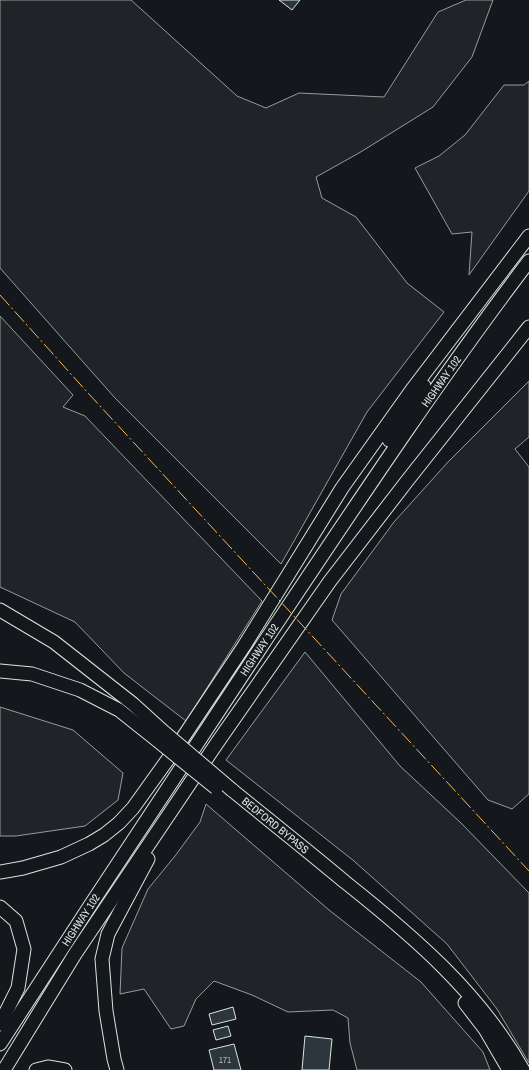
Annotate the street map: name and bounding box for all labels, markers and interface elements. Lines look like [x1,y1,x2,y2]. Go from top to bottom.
street label: HIGHWAY 102 [418,353,464,410]
street label: HIGHWAY 102 [237,621,282,678]
street label: BEDFORD BYPASS [239,794,312,857]
street label: HIGHWAY 102 [59,891,103,949]
house number: 171 [219,1054,231,1066]

